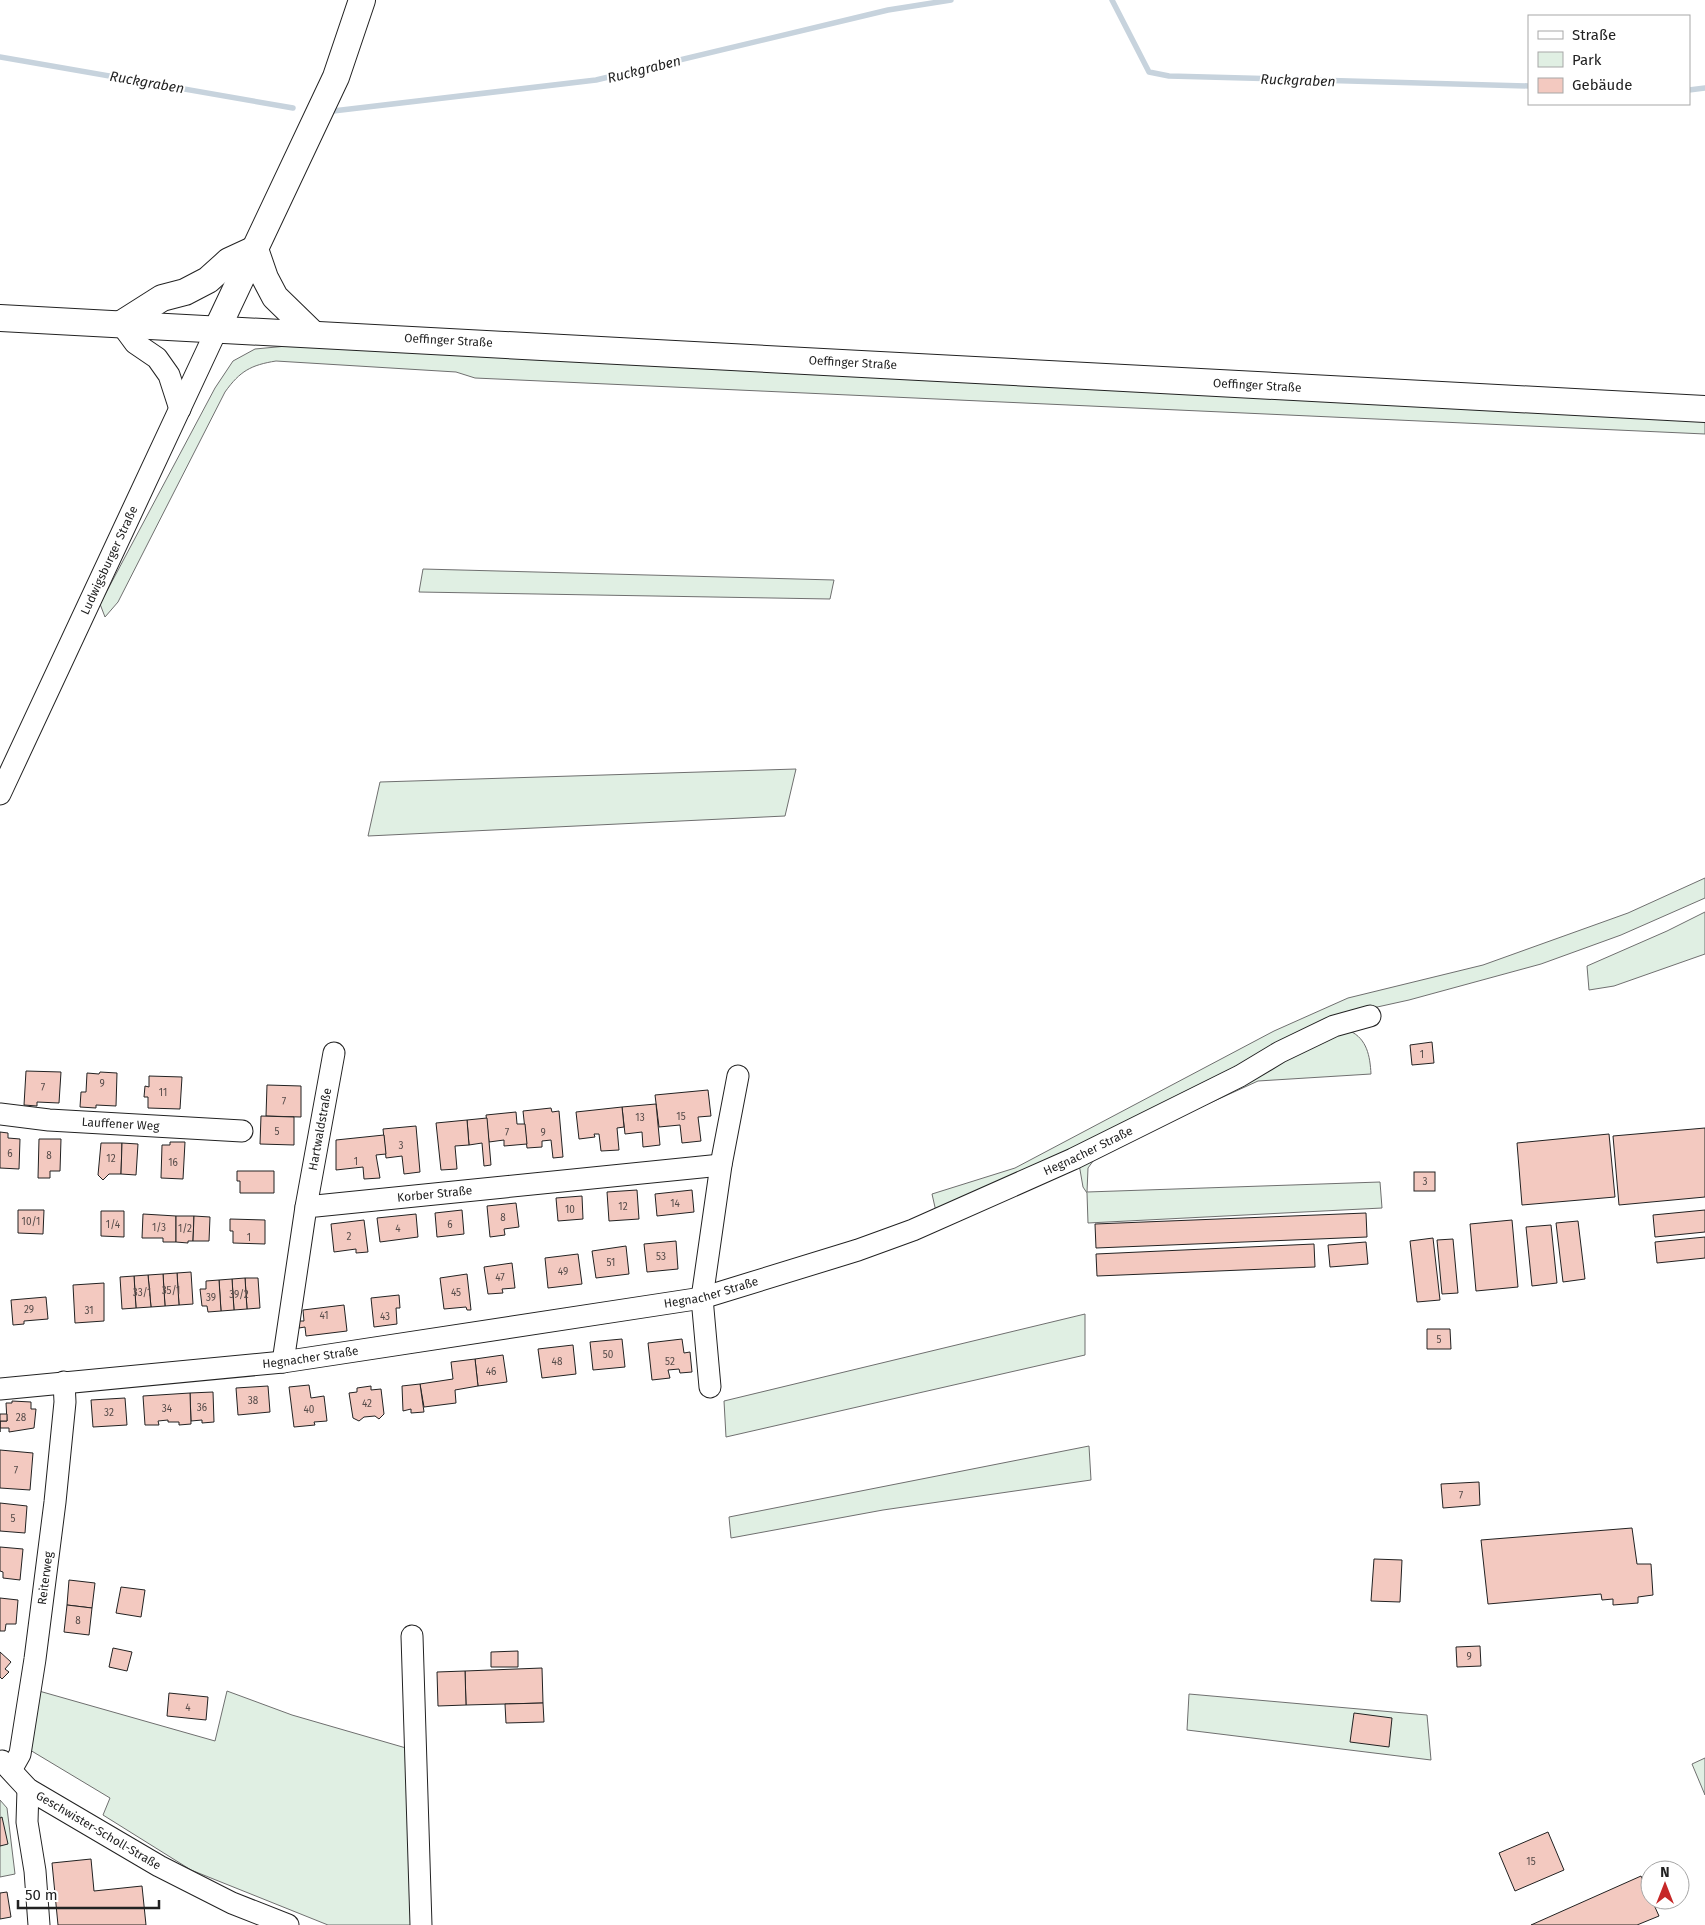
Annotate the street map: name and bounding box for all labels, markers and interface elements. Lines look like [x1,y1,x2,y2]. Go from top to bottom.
legend [1528,15,1690,105]
text: Straße [1572,26,1616,44]
text: Park [1572,51,1602,69]
water label: Ruckgraben [606,52,683,87]
water label: Ruckgraben [108,68,185,97]
water label: Ruckgraben [1260,71,1336,90]
text: Gebäude [1572,76,1632,94]
street label: Oeffinger Straße [404,331,493,350]
street label: Oeffinger Straße [808,353,897,372]
street label: Oeffinger Straße [1213,376,1302,395]
street label: Ludwigsburger Straße [78,504,140,617]
house number: 1 [1420,1049,1424,1061]
house number: 9 [99,1078,105,1090]
house number: 7 [41,1082,46,1094]
house number: 11 [159,1087,167,1099]
street label: Hartwaldstraße [306,1087,334,1172]
house number: 7 [282,1096,287,1108]
house number: 15 [676,1111,686,1123]
house number: 13 [635,1112,645,1124]
street label: Lauffener Weg [81,1115,161,1133]
street label: Hegnacher Straße [1041,1124,1135,1178]
house number: 5 [274,1126,280,1138]
house number: 7 [505,1127,510,1139]
house number: 9 [540,1127,546,1139]
house number: 3 [399,1140,404,1152]
house number: 6 [7,1148,13,1160]
house number: 8 [46,1150,52,1162]
house number: 12 [106,1153,116,1165]
house number: 1 [354,1156,358,1168]
house number: 16 [168,1157,178,1169]
house number: 3 [1423,1176,1428,1188]
street label: Korber Straße [396,1183,473,1205]
house number: 14 [670,1198,681,1210]
house number: 12 [618,1201,628,1213]
house number: 10 [565,1204,575,1216]
house number: 8 [500,1212,506,1224]
house number: 10/1 [22,1216,40,1228]
house number: 1/4 [106,1219,121,1231]
house number: 6 [447,1219,453,1231]
house number: 1/3 [152,1222,166,1234]
house number: 1/2 [178,1223,192,1235]
house number: 4 [395,1223,401,1235]
house number: 2 [347,1231,352,1243]
house number: 1 [247,1232,251,1244]
house number: 53 [656,1251,666,1263]
house number: 51 [607,1257,615,1269]
house number: 49 [558,1266,568,1278]
house number: 47 [495,1272,505,1284]
street label: Hegnacher Straße [663,1274,760,1311]
house number: 35/1 [162,1285,180,1297]
house number: 33/1 [133,1287,151,1299]
house number: 45 [451,1287,461,1299]
house number: 39/2 [229,1289,249,1301]
house number: 39 [206,1292,216,1304]
house number: 29 [24,1304,34,1316]
house number: 31 [84,1305,94,1317]
house number: 41 [319,1310,329,1322]
house number: 43 [380,1311,390,1323]
house number: 5 [1436,1334,1442,1346]
street label: Hegnacher Straße [262,1344,359,1371]
house number: 50 [603,1349,614,1361]
house number: 48 [552,1356,563,1368]
house number: 52 [665,1356,675,1368]
house number: 46 [486,1366,496,1378]
house number: 38 [248,1395,259,1407]
house number: 42 [362,1398,372,1410]
house number: 36 [197,1402,207,1414]
house number: 34 [162,1403,173,1415]
house number: 40 [304,1404,315,1416]
house number: 32 [104,1407,114,1419]
house number: 28 [16,1412,27,1424]
house number: 7 [14,1465,19,1477]
house number: 7 [1459,1490,1464,1502]
house number: 5 [10,1513,16,1525]
street label: Reiterweg [35,1550,56,1606]
house number: 8 [75,1615,81,1627]
house number: 9 [1466,1651,1472,1663]
house number: 4 [185,1702,191,1714]
street label: Geschwister-Scholl-Straße [34,1788,163,1873]
house number: 15 [1526,1856,1536,1868]
north arrow [1640,1860,1690,1910]
text: N [1660,1864,1670,1881]
scale bar [18,1878,159,1910]
text: 50 m [25,1886,58,1904]

